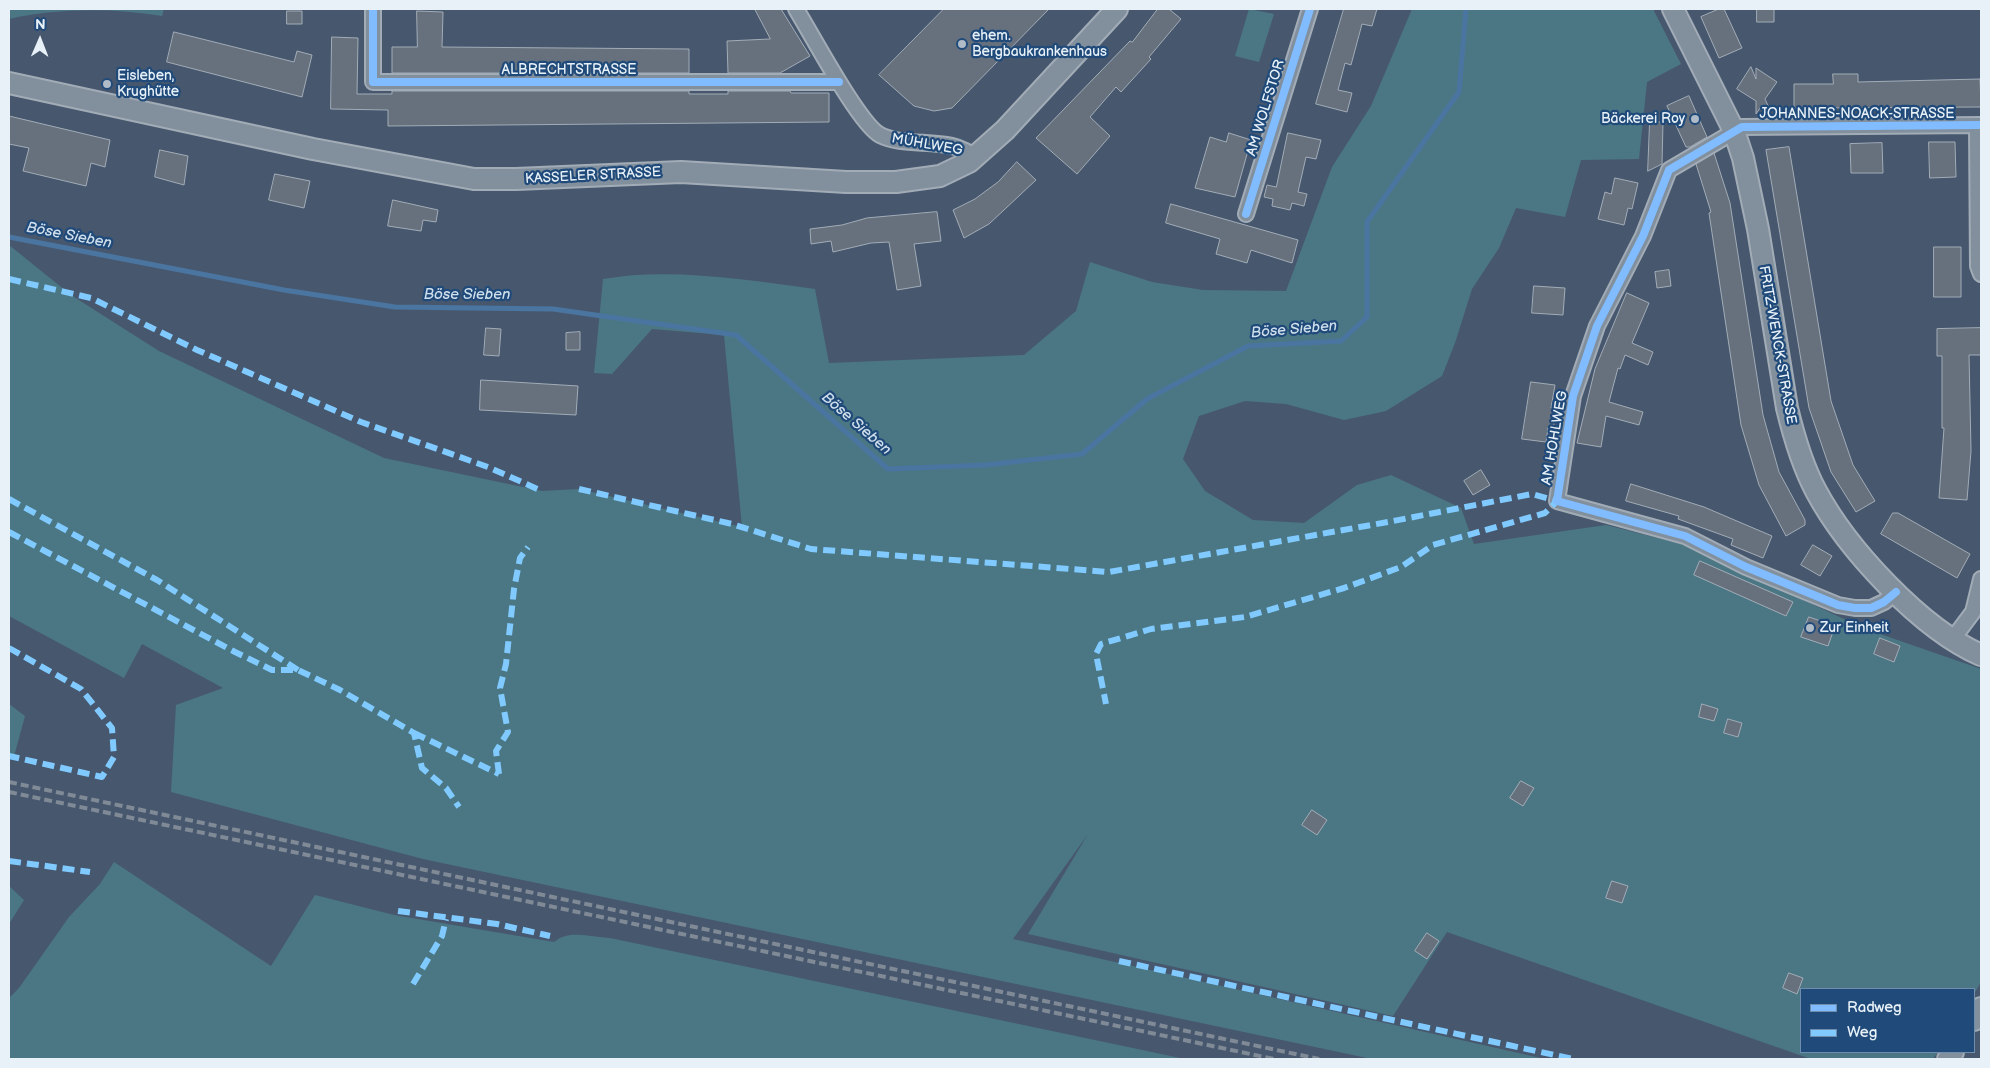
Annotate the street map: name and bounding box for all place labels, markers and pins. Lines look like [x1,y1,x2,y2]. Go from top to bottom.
place label: ehem. Bergbaukrankenhaus [972,28,1107,60]
marker: ehem. Bergbaukrankenhaus [956,38,968,50]
place label: Eisleben, Krughütte [117,68,179,100]
marker: Eisleben, Krughütte [101,78,113,90]
place label: Bäckerei Roy [1601,111,1685,127]
marker: Bäckerei Roy [1689,113,1701,125]
place label: Zur Einheit [1820,620,1889,636]
marker: Zur Einheit [1804,622,1816,634]

